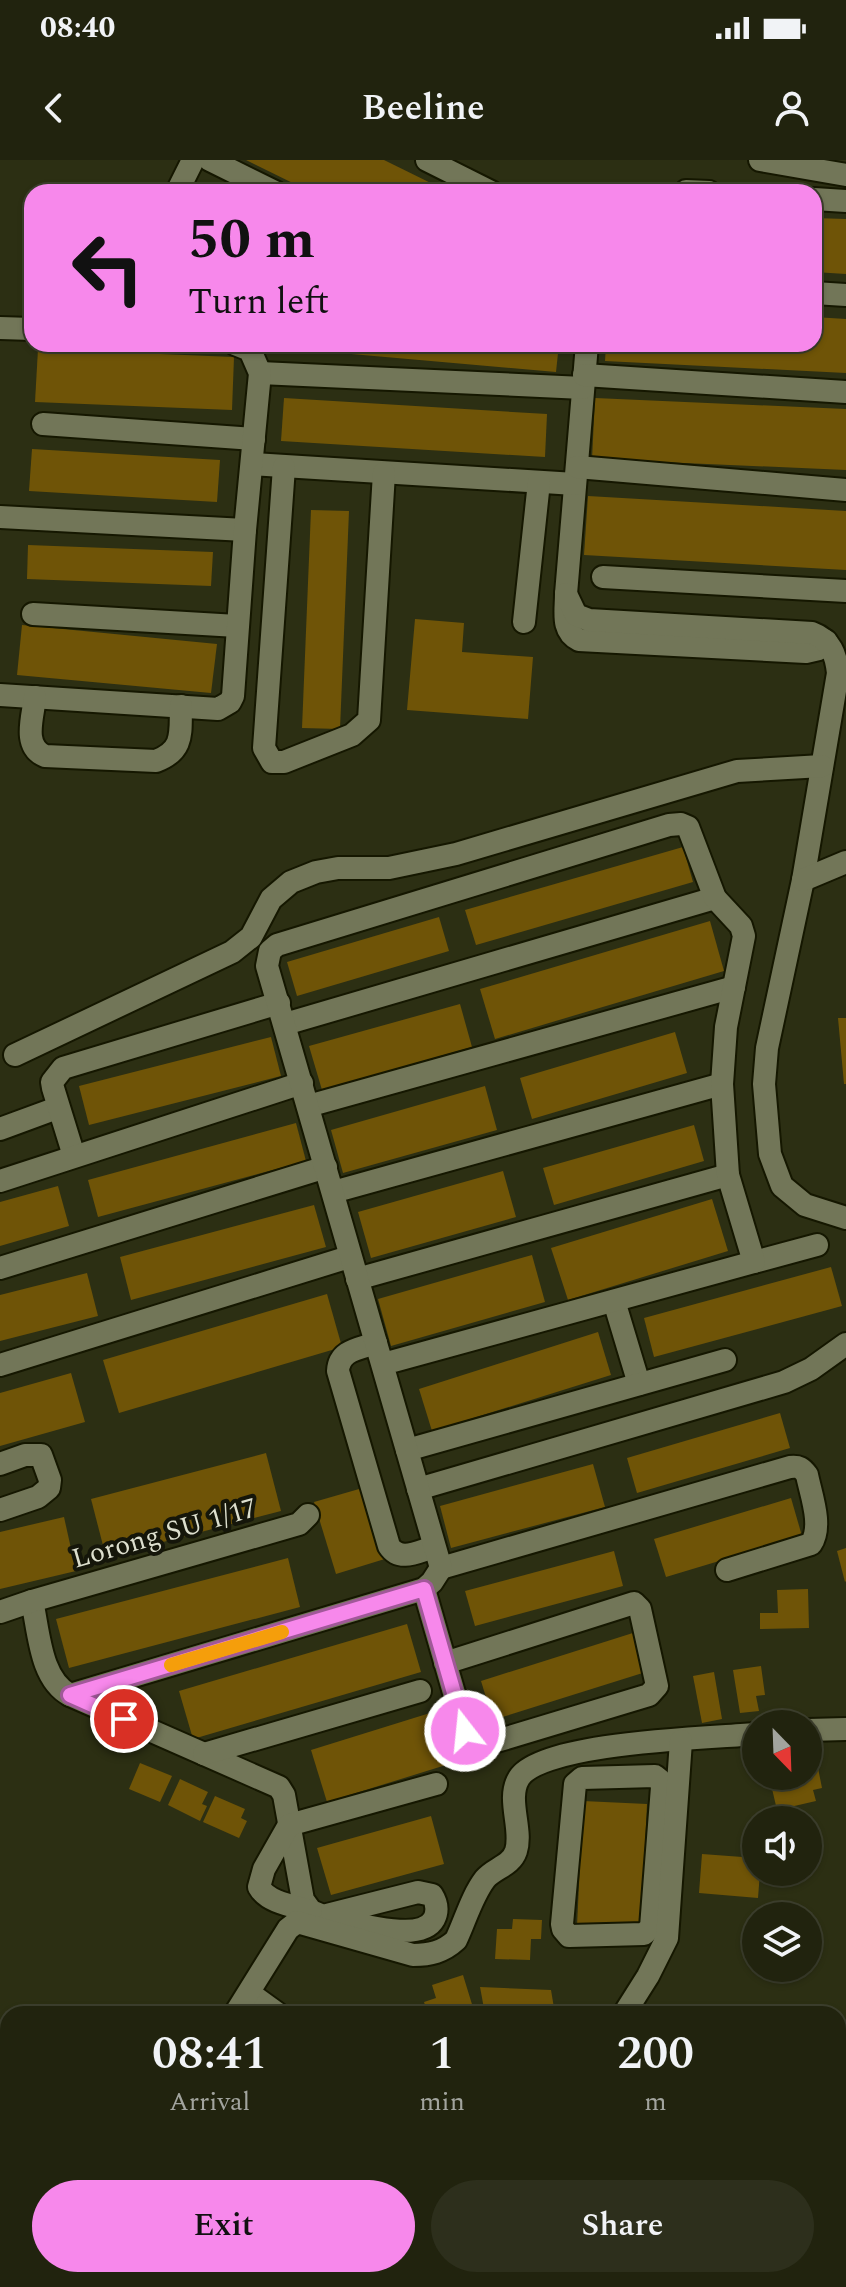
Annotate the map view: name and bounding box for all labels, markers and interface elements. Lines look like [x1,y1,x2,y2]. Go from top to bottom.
text: 08:40 [40,5,115,51]
text: Beeline [361,81,485,136]
icon: back [32,86,76,130]
icon: person [770,86,814,130]
text: 50 m [188,198,315,283]
icon: left [56,216,160,320]
text: Turn left [188,275,329,330]
street label: Lorong SU 1/17 [67,1486,262,1580]
pin [90,1685,158,1753]
position arrow [423,1689,507,1773]
icon: arrive [102,1697,146,1741]
north arrow [742,1710,822,1790]
map controls [742,1710,822,1982]
button: sound [742,1806,822,1886]
button: layers [742,1902,822,1982]
text: 08:41 [152,2017,267,2090]
text: 1 [429,2017,455,2090]
text: 200 [617,2017,694,2090]
text: Arrival [169,2082,250,2122]
text: min [419,2082,465,2122]
text: m [644,2082,667,2122]
button: Exit [32,2180,415,2272]
button: Share [431,2180,814,2272]

